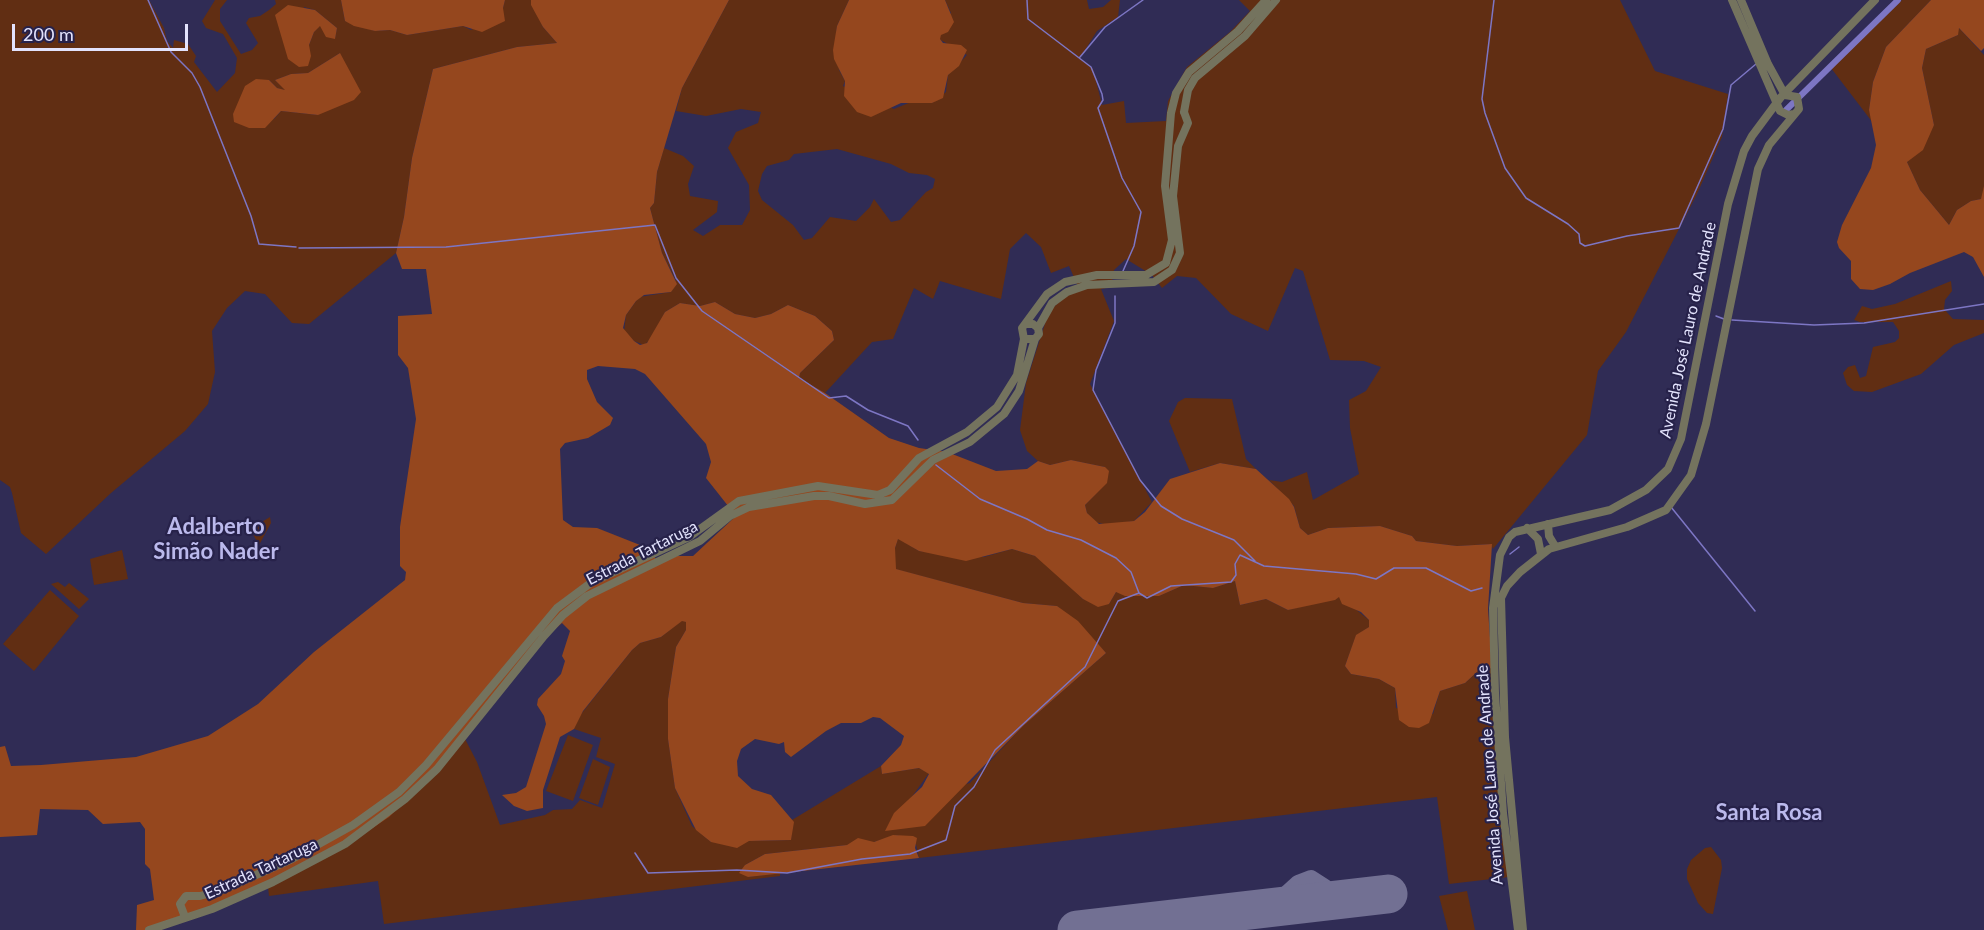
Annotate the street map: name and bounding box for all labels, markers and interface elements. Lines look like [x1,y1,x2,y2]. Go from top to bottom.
scale bar [15,12,190,50]
text: 200 m [23,23,74,45]
street label: Avenida José Lauro de Andrade [1656,220,1720,440]
district label: Adalberto Simão Nader [153,514,279,566]
street label: Estrada Tartaruga [583,517,701,589]
street label: Avenida José Lauro de Andrade [1473,664,1507,886]
district label: Santa Rosa [1716,800,1822,826]
street label: Estrada Tartaruga [201,834,321,904]

